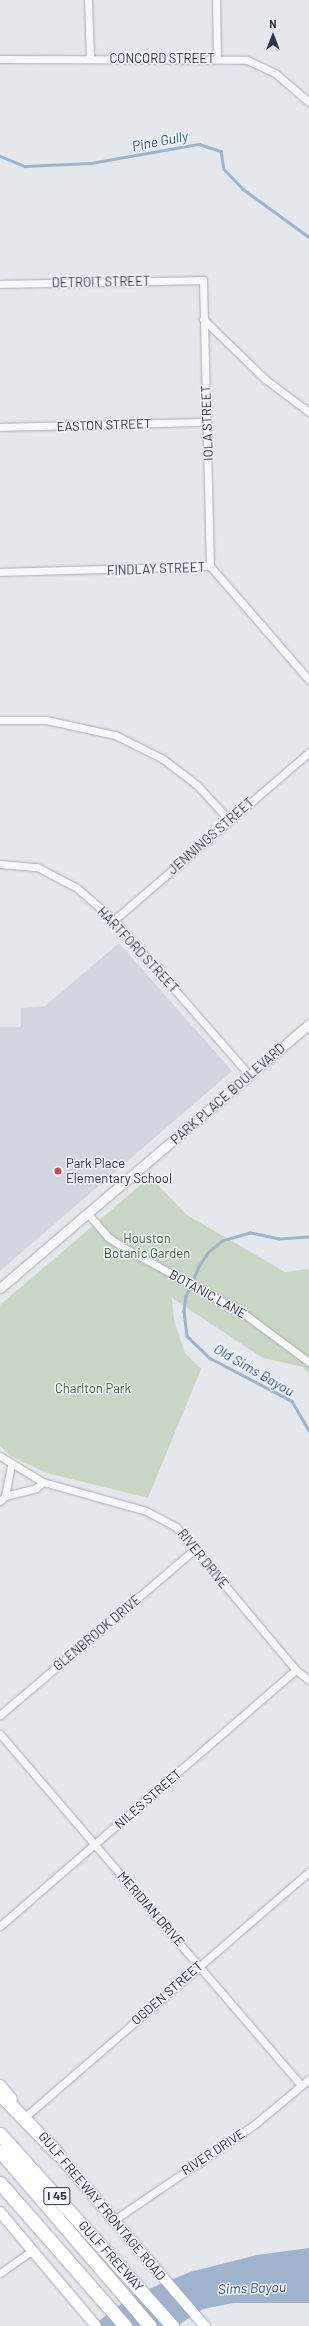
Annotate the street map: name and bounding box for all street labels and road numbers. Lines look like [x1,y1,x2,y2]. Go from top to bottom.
street label: CONCORD STREET [109,50,215,66]
street label: DETROIT STREET [52,273,150,291]
street label: IOLA STREET [198,385,216,461]
street label: EASTON STREET [56,416,152,434]
street label: FINDLAY STREET [107,559,205,579]
street label: JENNINGS STREET [165,794,257,878]
street label: HARTFORD STREET [94,904,182,996]
street label: PARK PLACE BOULEVARD [168,1040,288,1148]
street label: BOTANIC LANE [167,1266,249,1322]
street label: RIVER DRIVE [174,1526,232,1592]
street label: GLENBROOK DRIVE [50,1592,144,1674]
street label: NILES STREET [111,1766,185,1832]
street label: MERIDIAN DRIVE [114,1868,188,1950]
street label: OGDEN STREET [128,1958,206,2028]
street label: RIVER DRIVE [179,2126,247,2178]
street label: GULF FREEWAY FRONTAGE ROAD [35,2129,169,2283]
road number: I 45 [43,2186,71,2206]
street label: GULF FREEWAY [75,2218,147,2294]

